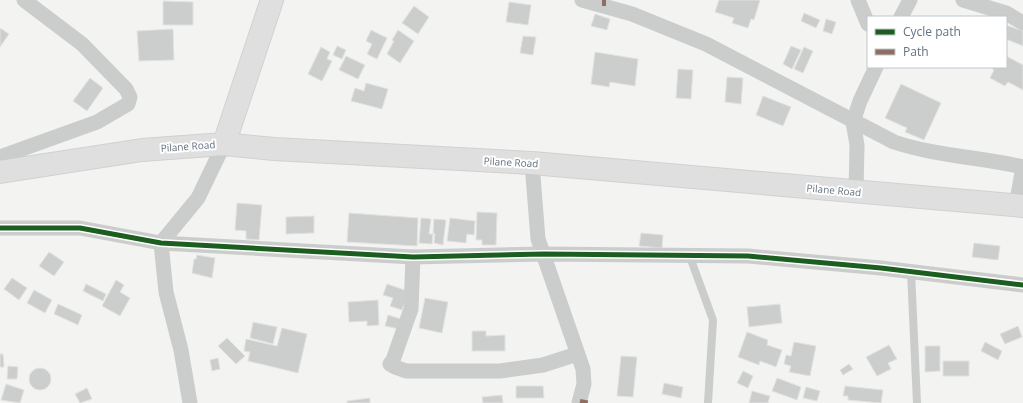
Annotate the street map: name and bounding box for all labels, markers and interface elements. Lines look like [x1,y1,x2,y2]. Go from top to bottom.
legend [867,16,1007,68]
text: Cycle path [903,23,961,40]
text: Path [903,43,929,60]
street label: Pilane Road [160,137,216,155]
street label: Pilane Road [483,154,539,170]
street label: Pilane Road [806,181,862,199]

